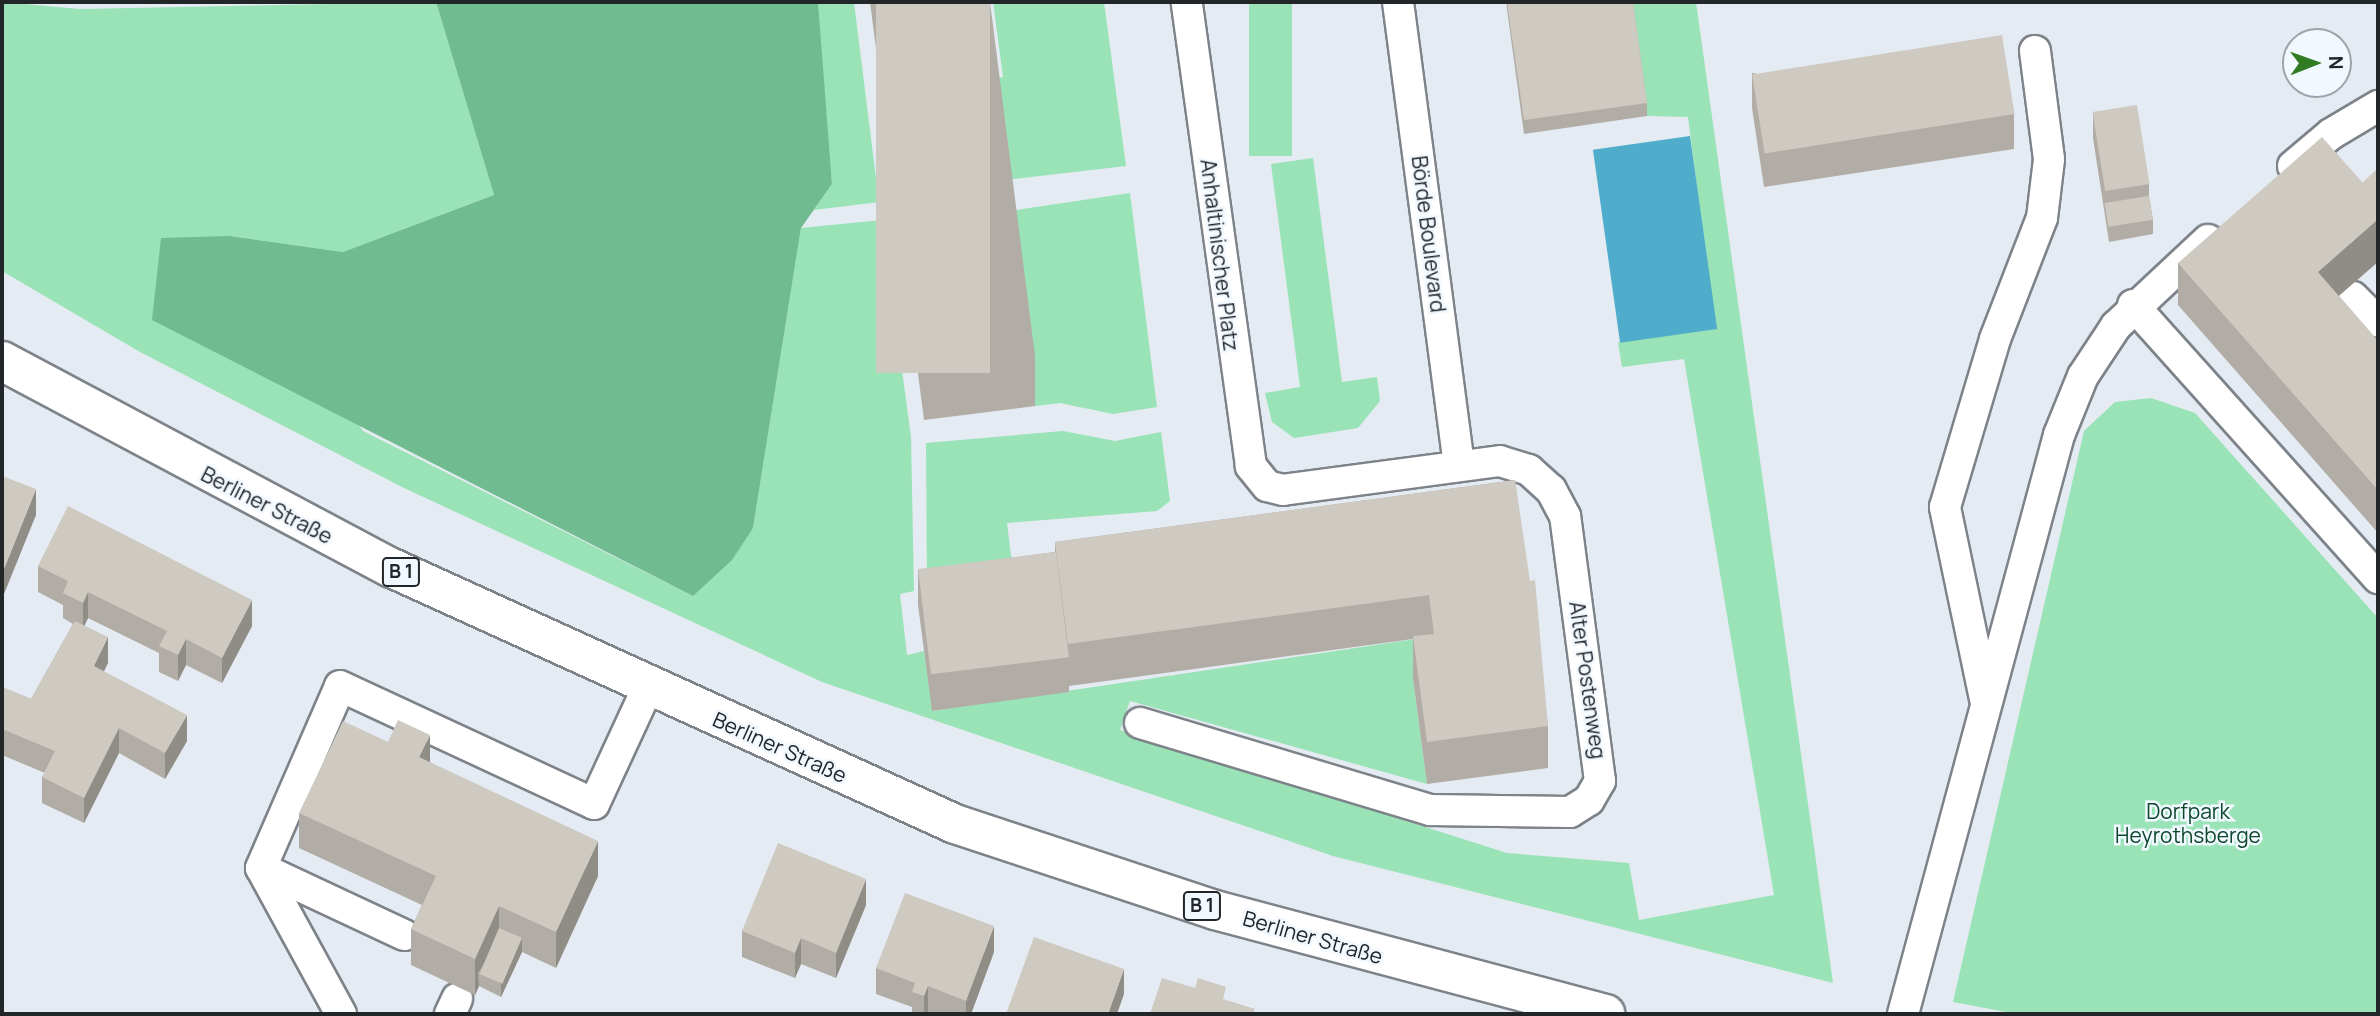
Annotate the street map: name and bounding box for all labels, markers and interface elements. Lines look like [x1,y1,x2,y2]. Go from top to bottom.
north arrow [2282,28,2352,98]
text: N [2323,56,2349,70]
street label: Börde Boulevard [1407,154,1451,314]
street label: Anhaltinischer Platz [1196,157,1244,353]
street label: Berliner Straße [197,461,337,549]
road number: B 1 [382,556,420,587]
street label: Alter Postenweg [1564,600,1612,760]
street label: Berliner Straße [709,706,851,788]
park label: Dorfpark Heyrothsberge [2115,798,2261,848]
road number: B 1 [1183,890,1221,922]
street label: Berliner Straße [1240,905,1386,969]

